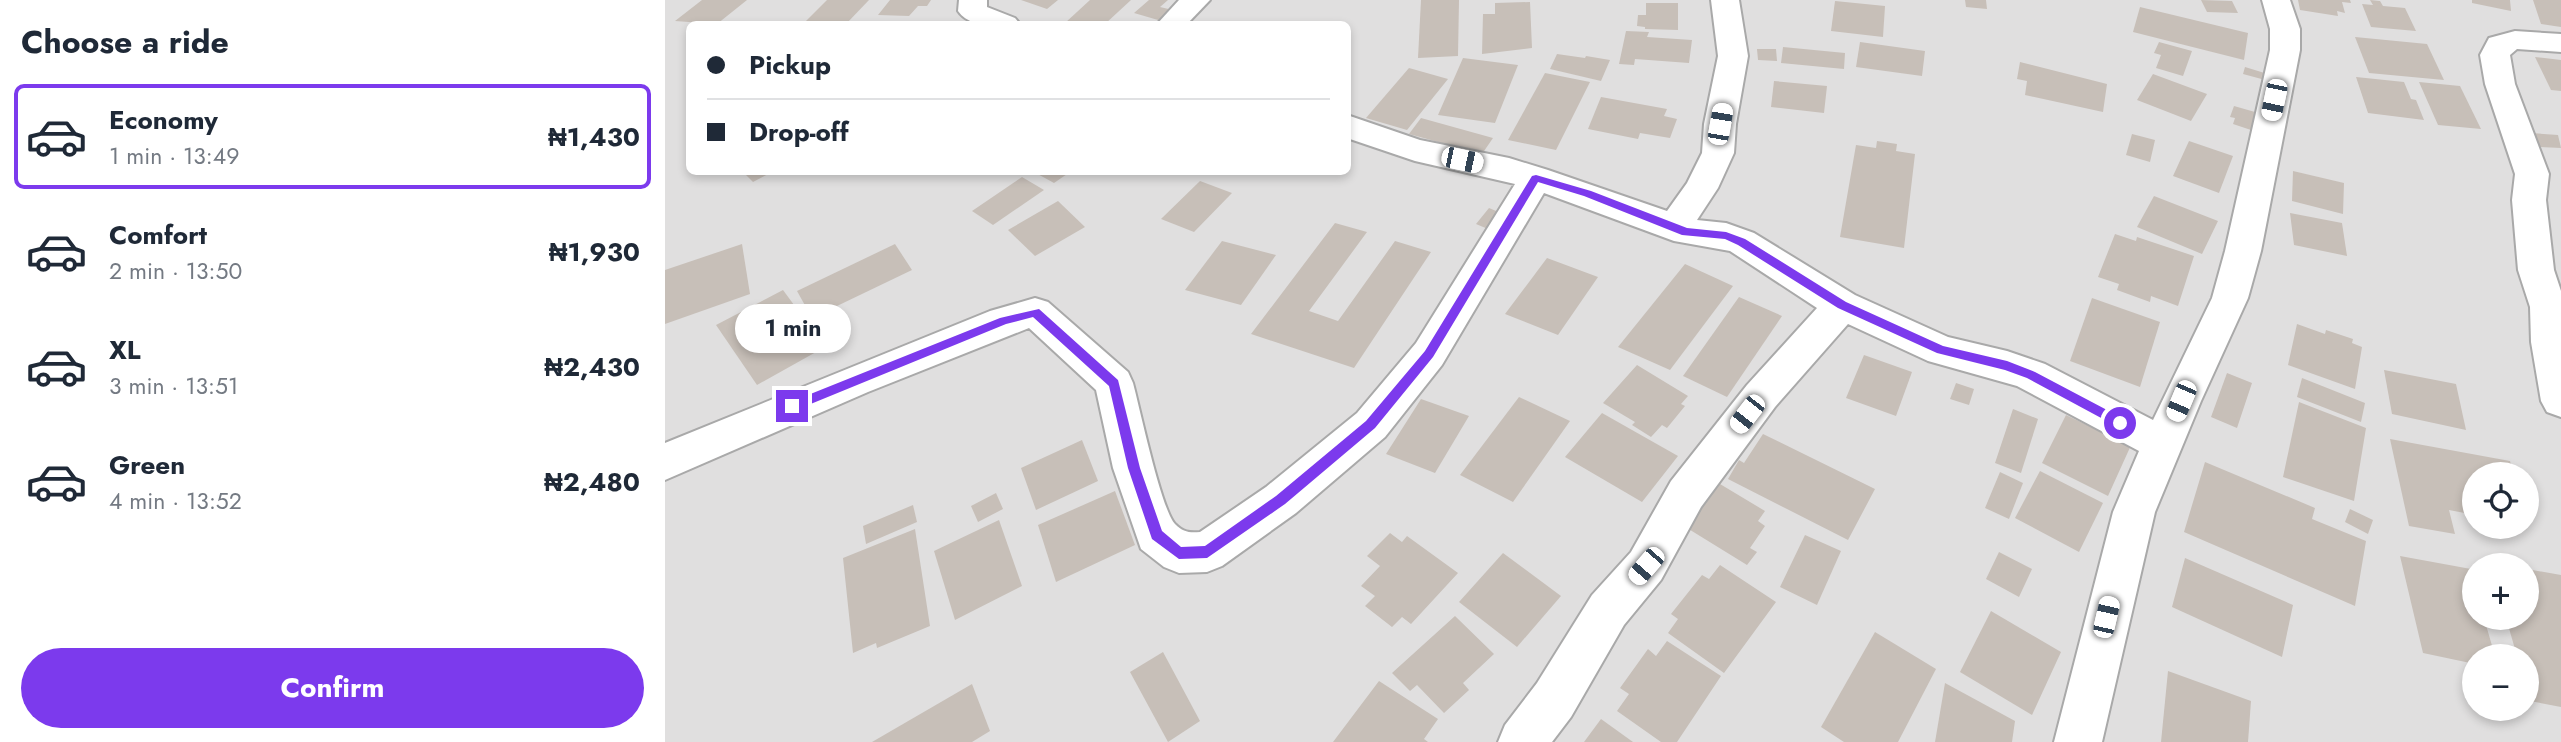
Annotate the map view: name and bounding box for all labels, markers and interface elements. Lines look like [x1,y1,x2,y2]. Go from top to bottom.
text: Choose a ride [21,19,229,65]
text: Pickup [749,46,831,84]
car [2260,77,2289,123]
text: Economy [109,101,218,139]
car [1707,101,1734,147]
icon: car [25,105,88,168]
text: Drop-off [749,113,849,151]
text: ₦1,430 [548,118,640,156]
text: 1 min · 13:49 [109,139,239,173]
car [1440,145,1485,175]
text: Comfort [109,216,207,254]
icon: car [25,220,88,283]
text: ₦1,930 [549,233,640,271]
text: 2 min · 13:50 [109,254,242,288]
callout: 1 min [734,304,850,354]
text: 1 min [764,311,822,345]
text: XL [109,331,141,369]
icon: car [25,335,88,398]
text: ₦2,430 [544,348,640,386]
text: 3 min · 13:51 [109,369,238,403]
car [2164,378,2199,424]
route end [776,390,808,422]
car [1726,391,1769,437]
route start [2104,407,2136,439]
text: Green [109,446,185,484]
icon: car [25,450,88,513]
map controls [2462,462,2539,721]
button: locate [2462,462,2539,539]
text: ₦2,480 [544,463,640,501]
text: 4 min · 13:52 [109,484,242,518]
car [1625,543,1668,589]
button: + [2462,553,2539,630]
car [2092,594,2121,640]
button: − [2462,644,2539,721]
button: Confirm [21,648,644,728]

